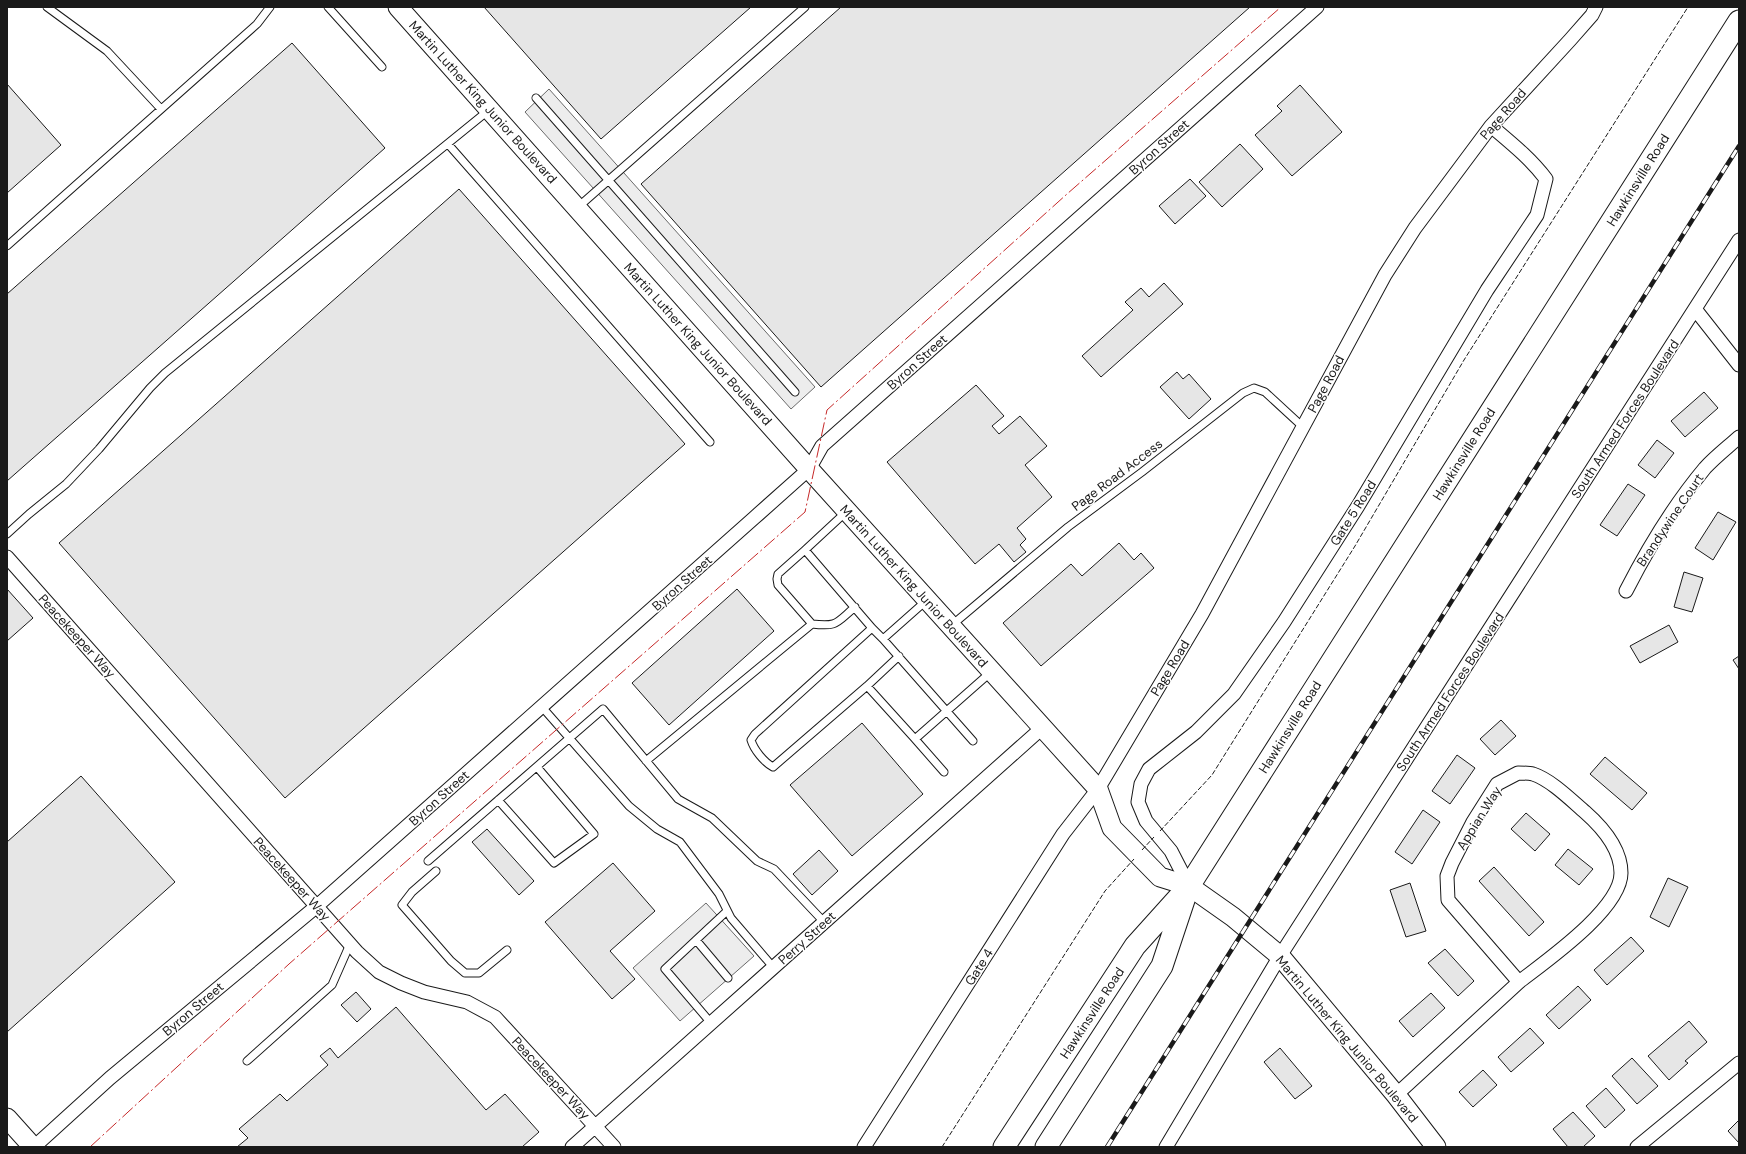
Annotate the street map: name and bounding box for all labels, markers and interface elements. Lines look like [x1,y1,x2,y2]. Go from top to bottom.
street label: Martin Luther King Junior Boulevard [405,17,561,187]
street label: Page Road [1476,85,1530,143]
street label: Byron Street [1125,116,1193,178]
street label: Hawkinsville Road [1603,131,1673,229]
street label: Martin Luther King Junior Boulevard [620,259,776,429]
street label: Byron Street [883,331,951,393]
street label: South Armed Forces Boulevard [1567,336,1683,502]
street label: Page Road [1304,352,1348,416]
street label: Hawkinsville Road [1429,405,1499,503]
street label: Page Road Access [1068,435,1166,515]
street label: Brandywine Court [1633,470,1707,570]
street label: Gate 5 Road [1326,477,1380,549]
street label: Martin Luther King Junior Boulevard [836,501,992,671]
street label: Byron Street [648,552,716,614]
street label: Peacekeeper Way [35,591,119,681]
street label: South Armed Forces Boulevard [1392,609,1508,775]
street label: Page Road [1147,637,1193,699]
street label: Hawkinsville Road [1255,678,1325,776]
street label: Byron Street [405,767,473,829]
street label: Appian Way [1453,783,1505,853]
street label: Peacekeeper Way [250,834,334,924]
street label: Perry Street [775,908,839,968]
street label: Gate 4 [961,945,997,989]
street label: Martin Luther King Junior Boulevard [1272,952,1422,1126]
street label: Hawkinsville Road [1056,964,1128,1062]
street label: Byron Street [159,978,227,1040]
street label: Peacekeeper Way [508,1033,594,1123]

